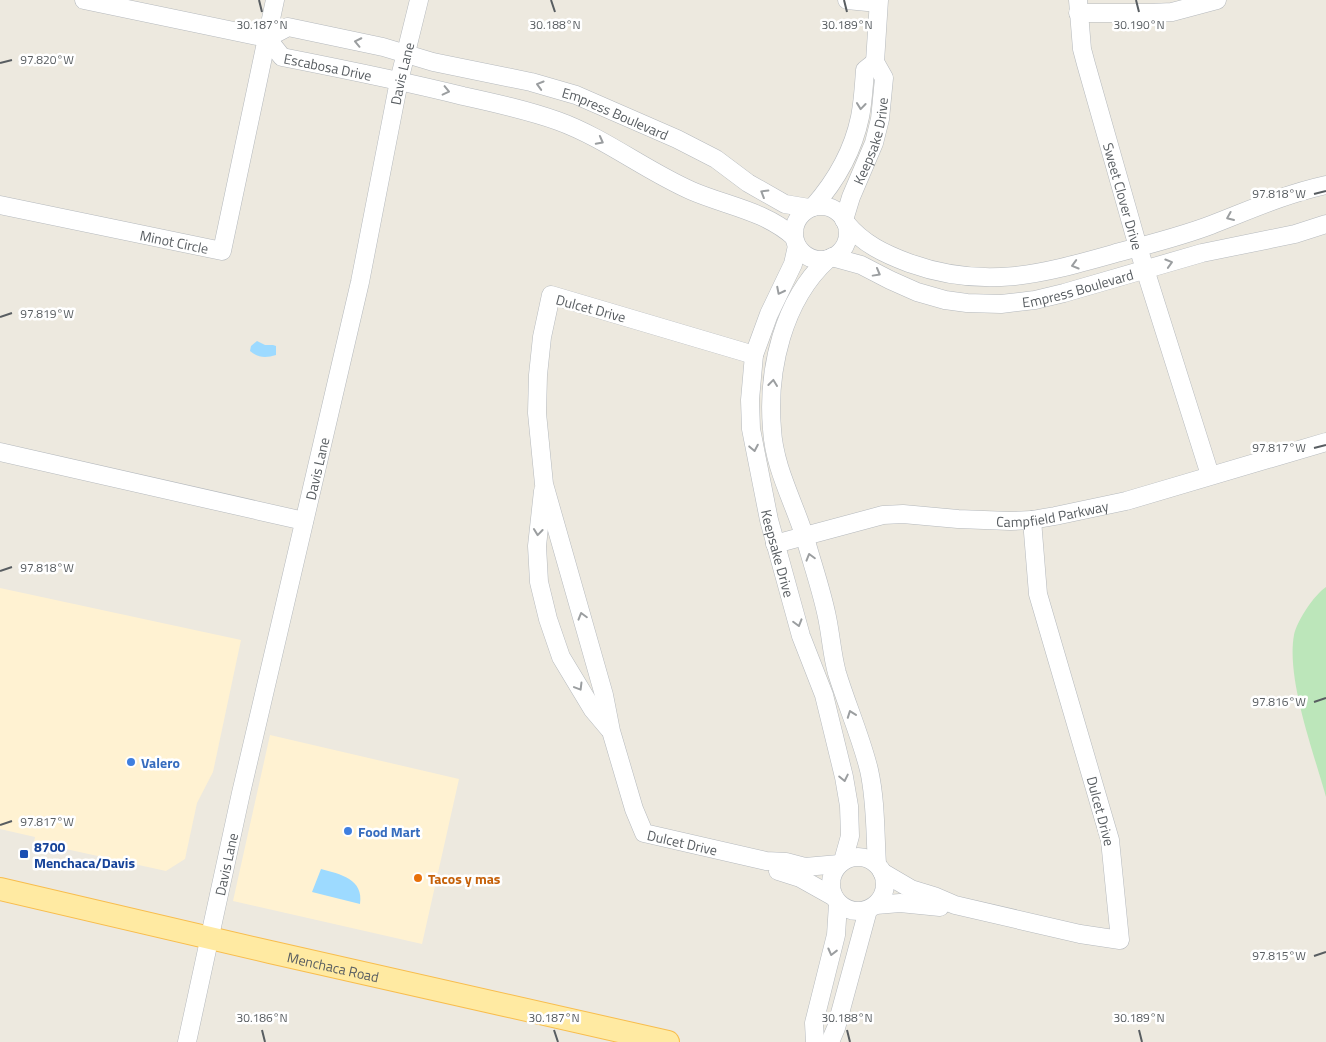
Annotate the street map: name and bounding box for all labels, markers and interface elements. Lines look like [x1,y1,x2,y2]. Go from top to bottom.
text: 30.187°N [236,15,288,34]
text: 30.188°N [529,15,581,34]
text: 30.189°N [821,15,873,34]
text: 30.190°N [1113,15,1165,34]
one-way arrow [353,37,362,47]
street label: Davis Lane [384,40,419,107]
street label: Escabosa Drive [282,47,374,85]
text: 97.820°W [20,50,74,69]
one-way arrow [536,80,544,91]
street label: Empress Boulevard [560,81,672,145]
one-way arrow [442,85,451,96]
street label: Keepsake Drive [847,96,893,187]
one-way arrow [856,102,867,110]
one-way arrow [595,135,604,145]
street label: Sweet Clover Drive [1098,140,1149,252]
text: 97.818°W [1252,184,1306,203]
one-way arrow [760,190,769,200]
one-way arrow [1226,211,1235,221]
street label: Minot Circle [138,224,210,258]
one-way arrow [1071,259,1079,269]
one-way arrow [1164,259,1173,269]
street label: Empress Boulevard [1021,263,1136,312]
one-way arrow [872,267,881,277]
one-way arrow [776,286,786,295]
street label: Dulcet Drive [554,289,628,327]
text: 97.819°W [20,304,74,323]
one-way arrow [767,379,777,387]
street label: Davis Lane [299,435,334,502]
text: 97.817°W [1252,438,1306,457]
one-way arrow [749,444,759,453]
street label: Campfield Parkway [996,494,1110,532]
street label: Keepsake Drive [757,508,800,600]
one-way arrow [533,529,544,537]
one-way arrow [806,553,816,561]
text: 97.818°W [20,558,74,577]
one-way arrow [577,612,588,621]
one-way arrow [792,618,802,626]
one-way arrow [573,681,583,690]
text: 97.816°W [1252,692,1306,711]
one-way arrow [847,710,857,719]
place label: Valero [141,752,180,773]
marker: Valero [125,756,137,768]
one-way arrow [838,774,848,783]
street label: Dulcet Drive [1082,774,1120,848]
text: 97.817°W [20,812,74,831]
place label: Food Mart [358,821,420,842]
street label: Dulcet Drive [645,824,720,860]
marker: Food Mart [342,825,354,837]
street label: Davis Lane [209,831,243,898]
place label: 8700 Menchaca/Davis [34,836,135,873]
marker: 8700 Menchaca/Davis [18,848,30,860]
place label: Tacos y mas [428,868,501,889]
marker: Tacos y mas [412,872,424,884]
street label: Menchaca Road [285,946,381,987]
text: 97.815°W [1252,946,1306,965]
one-way arrow [827,947,837,955]
text: 30.186°N [236,1008,288,1027]
text: 30.187°N [528,1008,580,1027]
text: 30.188°N [821,1008,873,1027]
text: 30.189°N [1113,1008,1165,1027]

